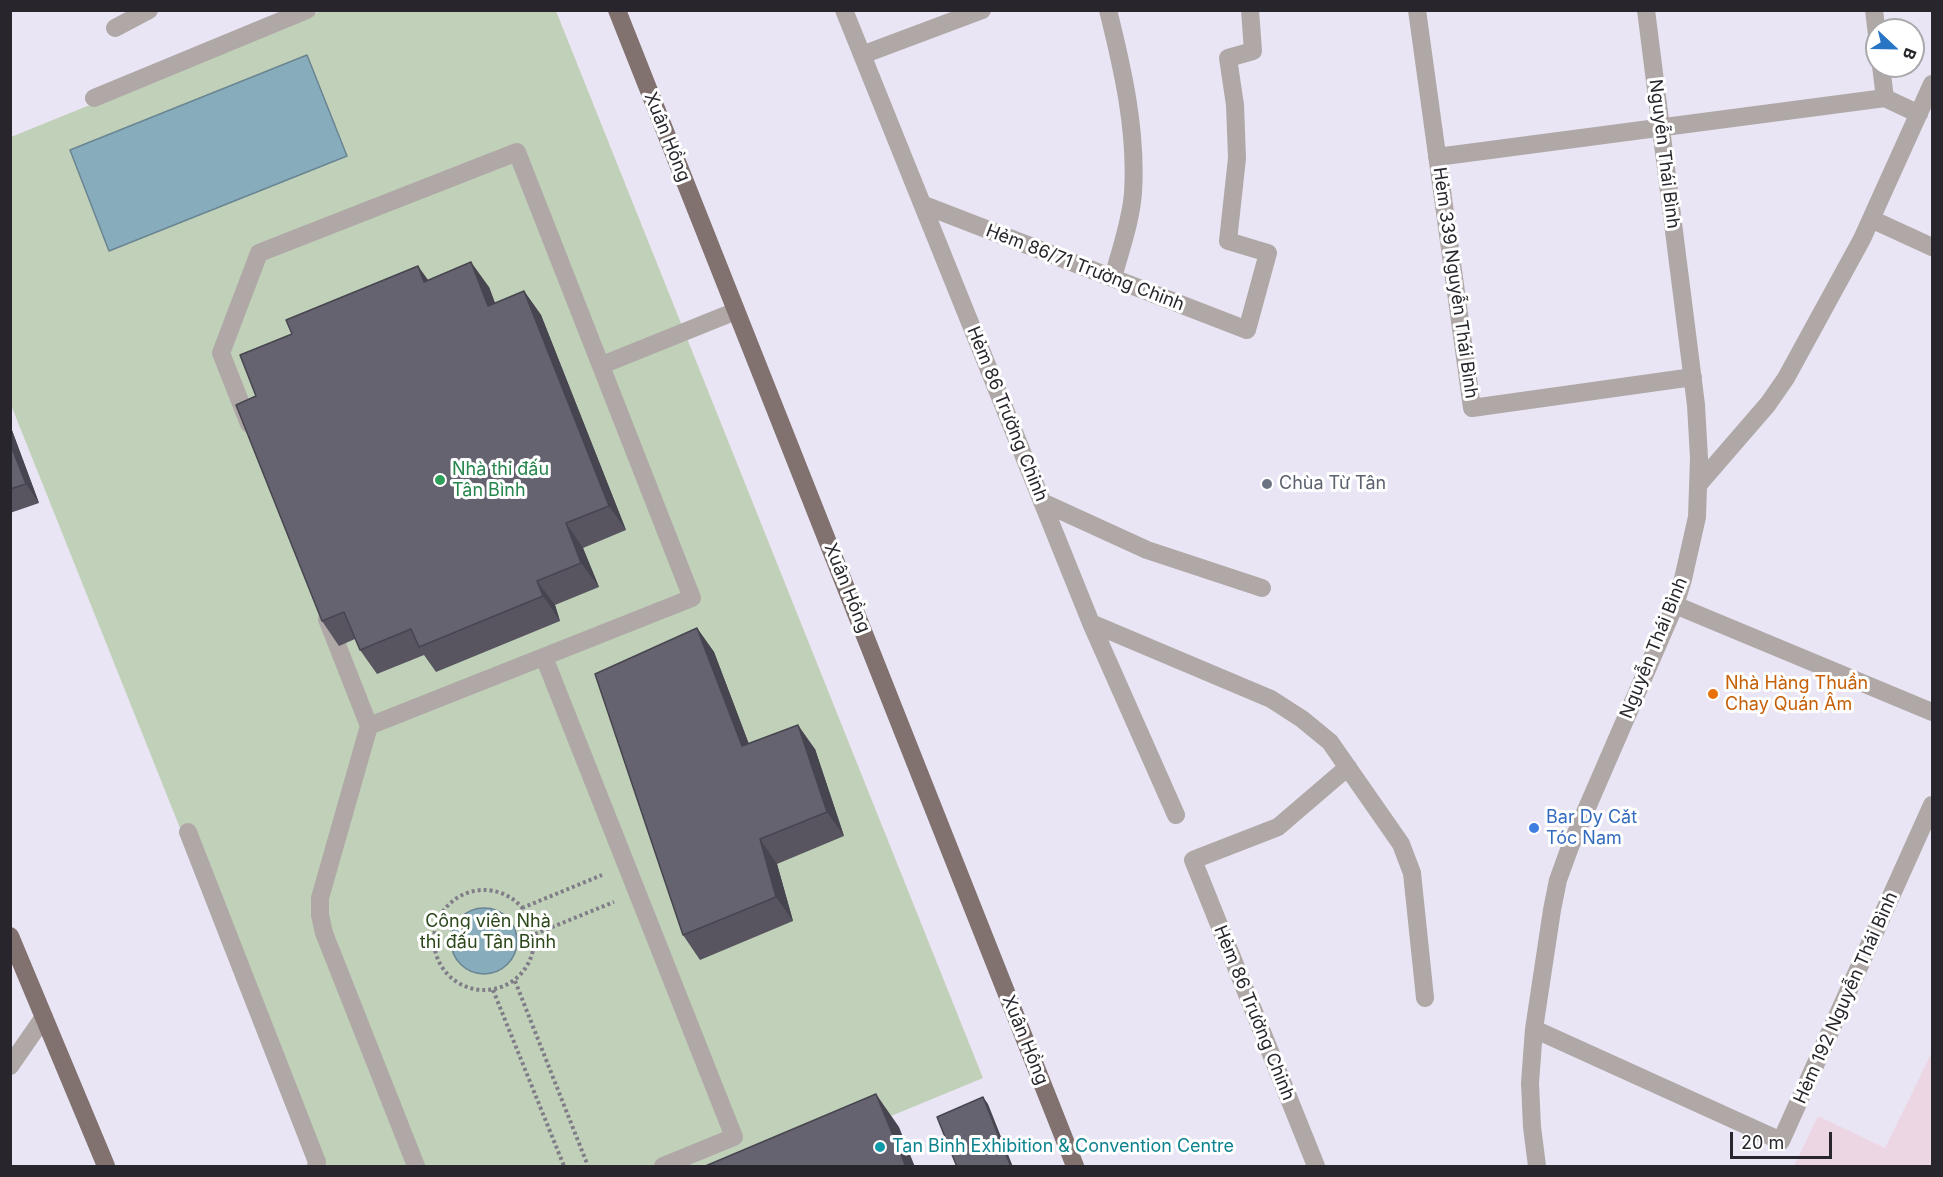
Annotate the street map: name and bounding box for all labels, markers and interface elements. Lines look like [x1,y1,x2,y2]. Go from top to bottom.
north arrow [1865,18,1925,78]
text: B [1899,45,1921,63]
street label: Nguyễn Thái Bình [1644,78,1684,230]
street label: Xuân Hồng [639,89,695,185]
street label: Hẻm 339 Nguyễn Thái Bình [1428,166,1482,400]
street label: Hẻm 86/71 Trường Chinh [983,220,1187,316]
street label: Hẻm 86 Trường Chinh [962,323,1052,505]
place label: Nhà thi đấu Tân Bình [452,459,549,502]
marker: Nhà thi đấu Tân Bình [433,473,447,487]
place label: Chùa Từ Tân [1279,473,1386,495]
marker: Chùa Từ Tân [1260,477,1274,491]
street label: Xuân Hồng [819,540,875,636]
street label: Nguyễn Thái Bình [1616,574,1692,722]
place label: Nhà Hàng Thuần Chay Quán Âm [1725,673,1868,716]
marker: Nhà Hàng Thuần Chay Quán Âm [1706,687,1720,701]
place label: Bar Dy Cǎt Tóc Nam [1546,807,1637,850]
marker: Bar Dy Cǎt Tóc Nam [1527,821,1541,835]
street label: Hẻm 192 Nguyễn Thái Bình [1789,889,1903,1107]
park label: Công viên Nhà thi đấu Tân Bình [420,911,556,954]
street label: Hẻm 86 Trường Chinh [1209,922,1299,1104]
street label: Xuân Hồng [997,992,1053,1088]
scale bar [1733,1120,1835,1158]
text: 20 m [1741,1132,1784,1153]
place label: Tan Binh Exhibition & Convention Centre [892,1136,1234,1158]
marker: Tan Binh Exhibition & Convention Centre [873,1140,887,1154]

